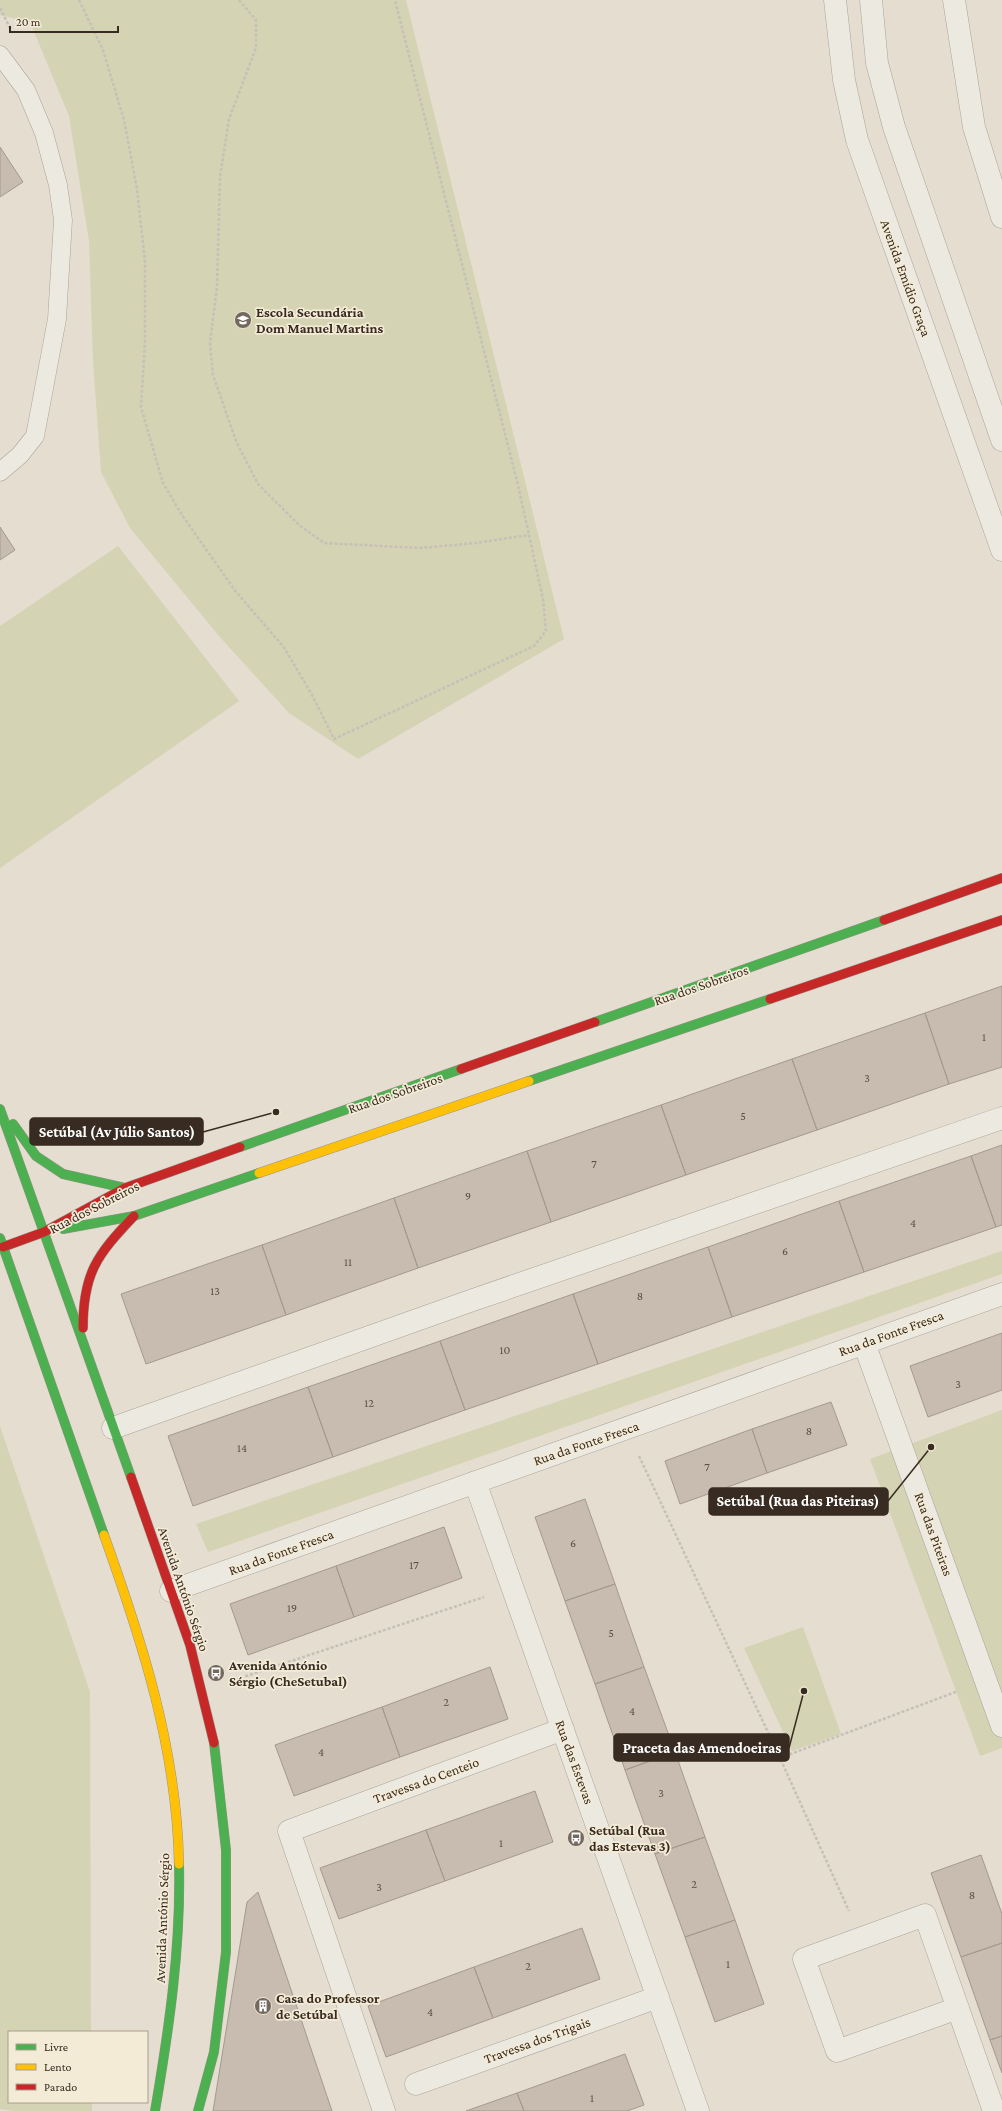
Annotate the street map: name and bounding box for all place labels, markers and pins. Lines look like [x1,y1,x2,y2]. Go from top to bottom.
place label: Escola Secundária Dom Manuel Martins [256,304,384,336]
school or university icon: Escola Secundária Dom Manuel Martins [233,310,253,330]
callout: Setúbal (Av Júlio Santos) [30,1118,203,1145]
callout: Setúbal (Rua das Piteiras) [709,1488,888,1515]
place label: Avenida António Sérgio (CheSetubal) [228,1657,348,1690]
bus stop icon: Avenida António Sérgio (CheSetubal) [206,1663,226,1683]
callout: Praceta das Amendoeiras [614,1734,789,1761]
place label: Setúbal (Rua das Estevas 3) [589,1822,671,1855]
bus stop icon: Setúbal (Rua das Estevas 3) [566,1828,586,1848]
place label: Casa do Professor de Setúbal [276,1990,380,2022]
building icon: Casa do Professor de Setúbal [253,1996,273,2016]

